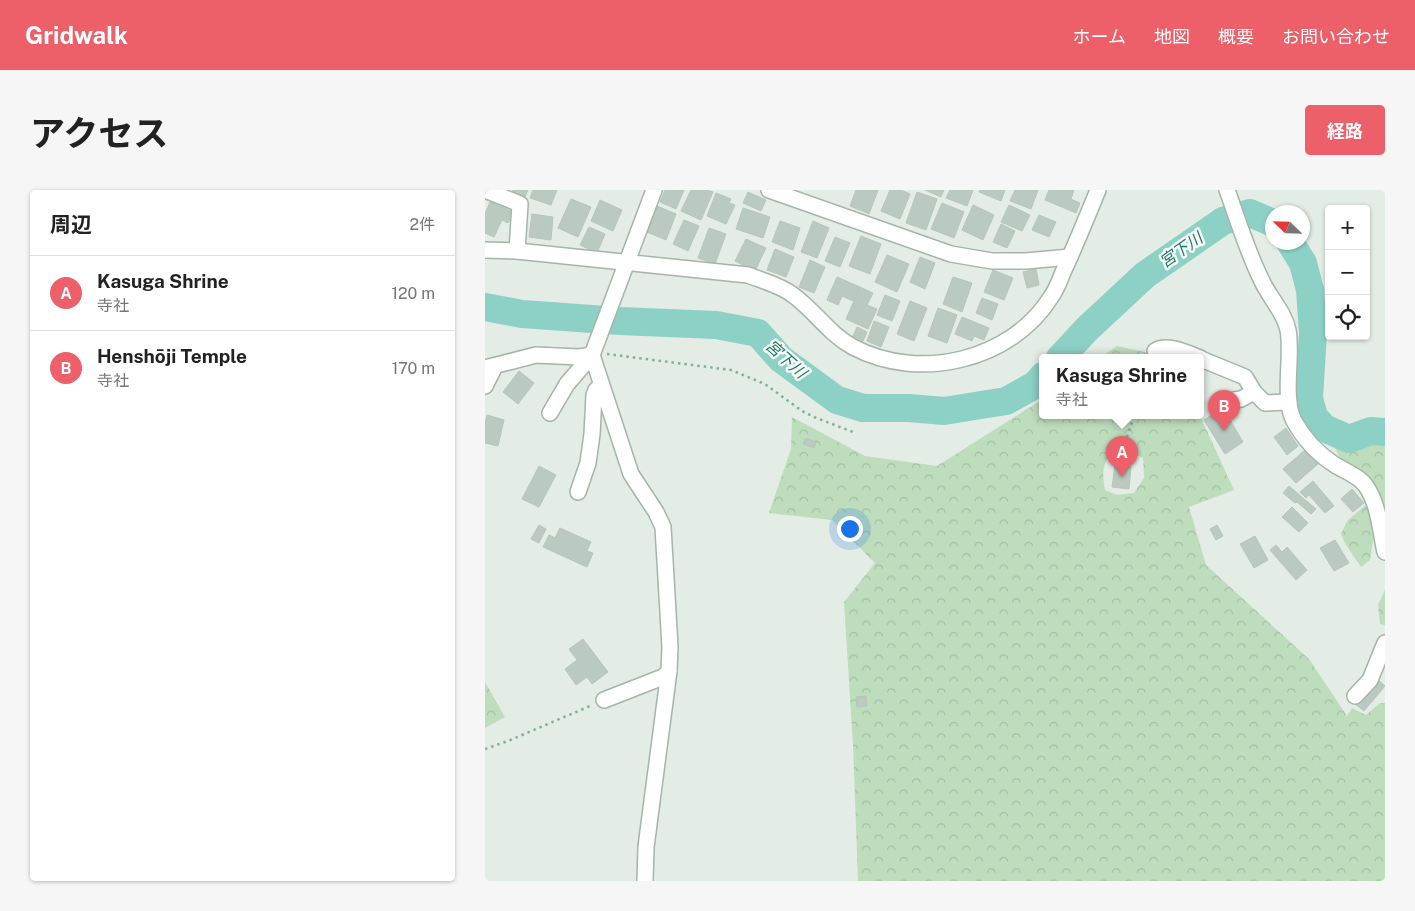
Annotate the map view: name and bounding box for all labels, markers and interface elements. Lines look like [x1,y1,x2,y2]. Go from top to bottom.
text: Gridwalk [25,21,128,49]
text: ホーム [1073,26,1126,47]
text: 地図 [1154,26,1190,47]
text: 概要 [1218,26,1254,47]
text: お問い合わせ [1282,26,1390,47]
button: 経路 [1305,105,1385,155]
text: アクセス [30,113,168,154]
north arrow [1265,205,1310,250]
map controls [1325,205,1370,340]
button: + [1325,205,1370,250]
text: 周辺 [50,212,92,237]
text: 2件 [409,215,435,234]
water label: 宮下川 [1156,227,1208,272]
button: − [1325,250,1370,295]
text: Kasuga Shrine [97,270,229,292]
text: A [60,284,72,303]
text: 120 m [391,284,435,303]
button: locate [1325,295,1370,340]
text: 寺社 [97,296,129,315]
water label: 宮下川 [762,336,812,383]
text: Henshōji Temple [97,345,247,367]
popup [1039,354,1204,419]
text: B [61,359,71,378]
text: 170 m [392,359,435,378]
text: Kasuga Shrine [1056,364,1187,386]
text: 寺社 [97,371,129,390]
text: 寺社 [1056,390,1088,409]
pin: B [1208,390,1240,431]
pin: A [1106,436,1138,477]
your location [837,516,863,542]

